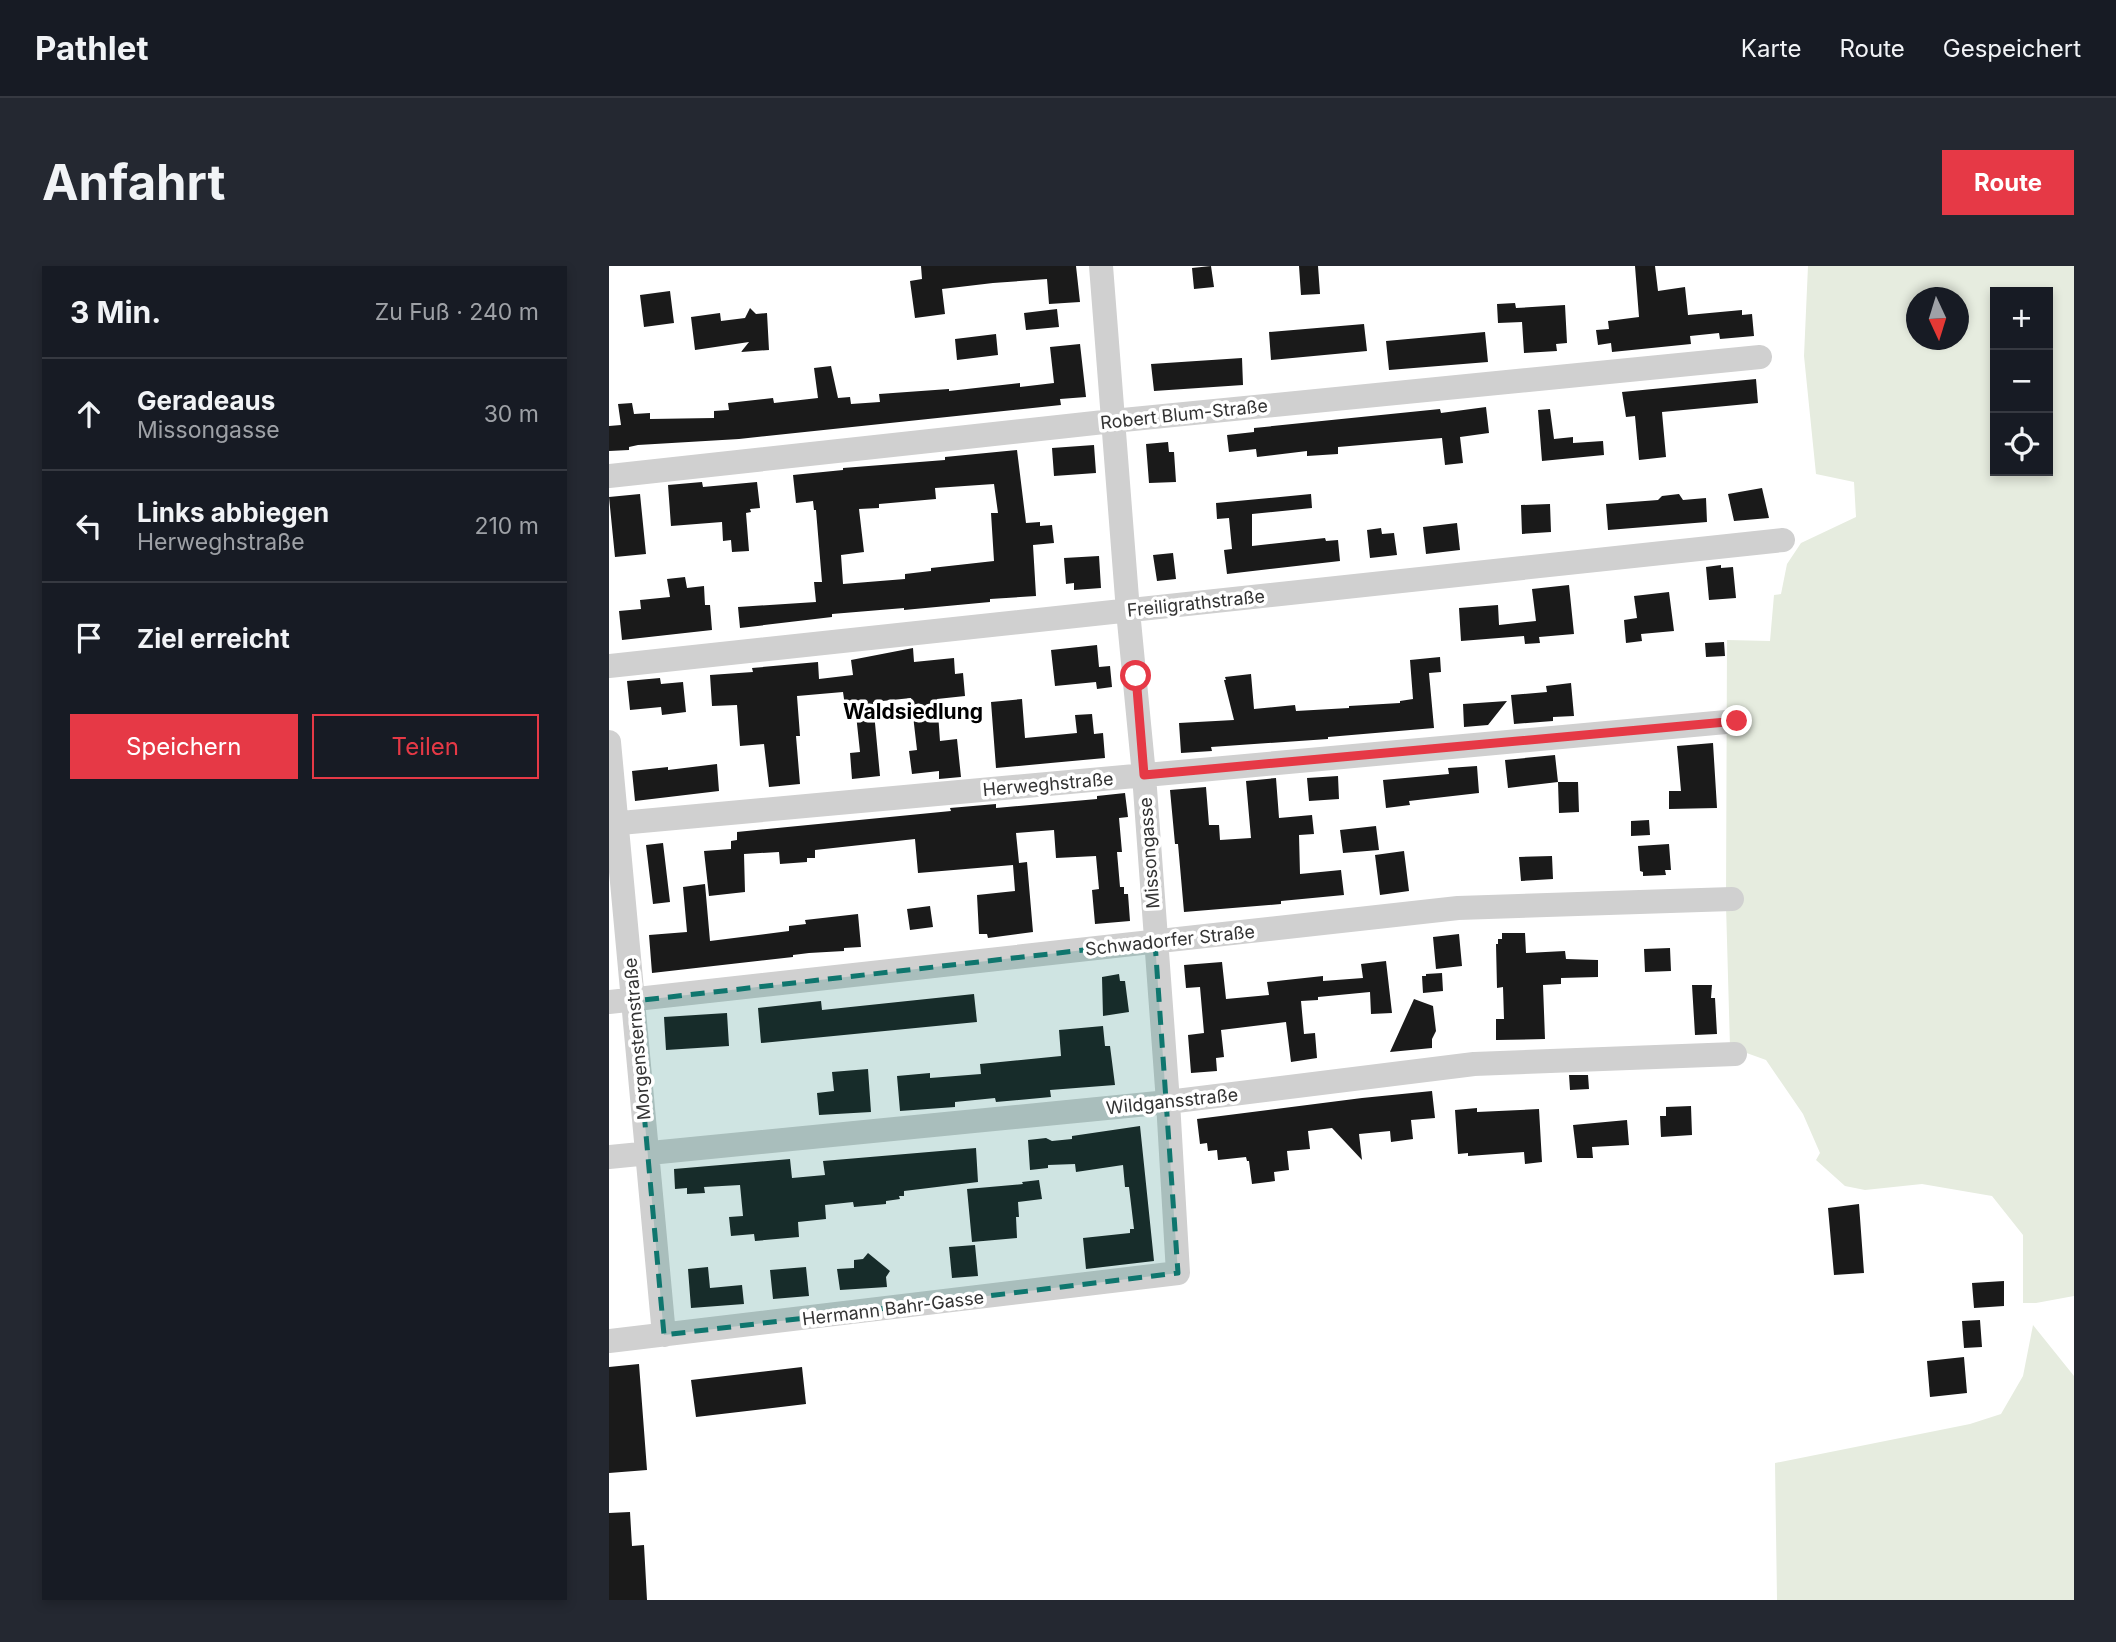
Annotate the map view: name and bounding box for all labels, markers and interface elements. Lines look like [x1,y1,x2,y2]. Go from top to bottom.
text: Pathlet [35,28,149,68]
text: Karte [1741,34,1801,63]
text: Route [1839,34,1905,63]
text: Gespeichert [1943,34,2081,63]
button: Route [1942,150,2074,215]
text: Anfahrt [42,153,225,212]
north arrow [1906,287,1969,350]
map controls [1990,287,2053,476]
button: + [1990,287,2053,350]
text: 3 Min. [70,294,161,330]
text: Zu Fuß · 240 m [375,298,539,326]
button: − [1990,350,2053,413]
text: Geradeaus [137,385,275,416]
icon: ahead [70,395,108,433]
street label: Robert Blum-Straße [1099,395,1269,433]
text: 30 m [484,400,539,428]
button: locate [1990,413,2053,476]
text: Missongasse [137,416,280,444]
text: Links abbiegen [137,497,329,528]
icon: left [70,507,108,545]
text: 210 m [474,512,539,540]
text: Herweghstraße [137,528,305,556]
street label: Freiligrathstraße [1126,585,1266,621]
icon: arrive [70,619,108,657]
text: Ziel erreicht [137,623,290,654]
route start [1120,660,1151,691]
district label: Waldsiedlung [843,699,983,724]
route end [1721,705,1752,736]
button: Speichern [70,714,298,779]
button: Teilen [312,714,539,779]
street label: Herweghstraße [982,768,1114,800]
street label: Missongasse [1135,797,1163,909]
street label: Schwadorfer Straße [1084,921,1256,959]
street label: Morgensternstraße [619,957,655,1121]
street label: Wildgansstraße [1105,1084,1239,1118]
street label: Hermann Bahr-Gasse [801,1286,985,1330]

